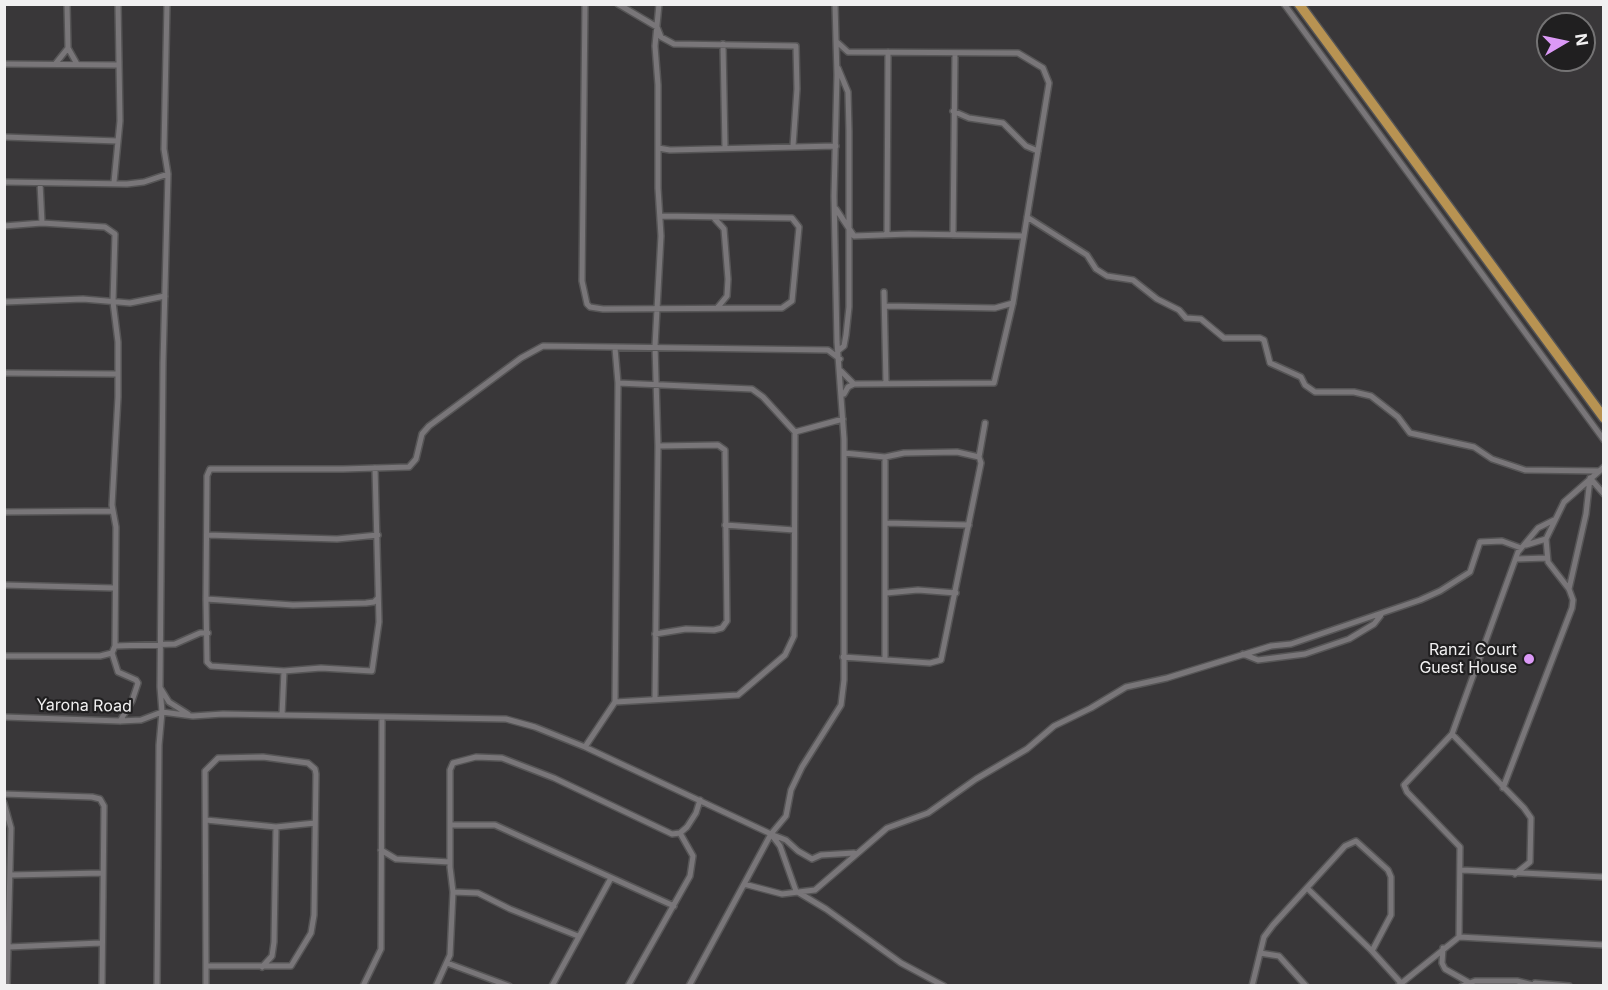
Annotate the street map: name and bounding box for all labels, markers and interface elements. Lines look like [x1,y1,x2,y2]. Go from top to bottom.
north arrow [1536,12,1596,72]
text: N [1571,32,1593,47]
place label: Ranzi Court Guest House [1419,640,1517,678]
marker: Ranzi Court Guest House [1522,652,1536,666]
street label: Yarona Road [36,696,132,716]

